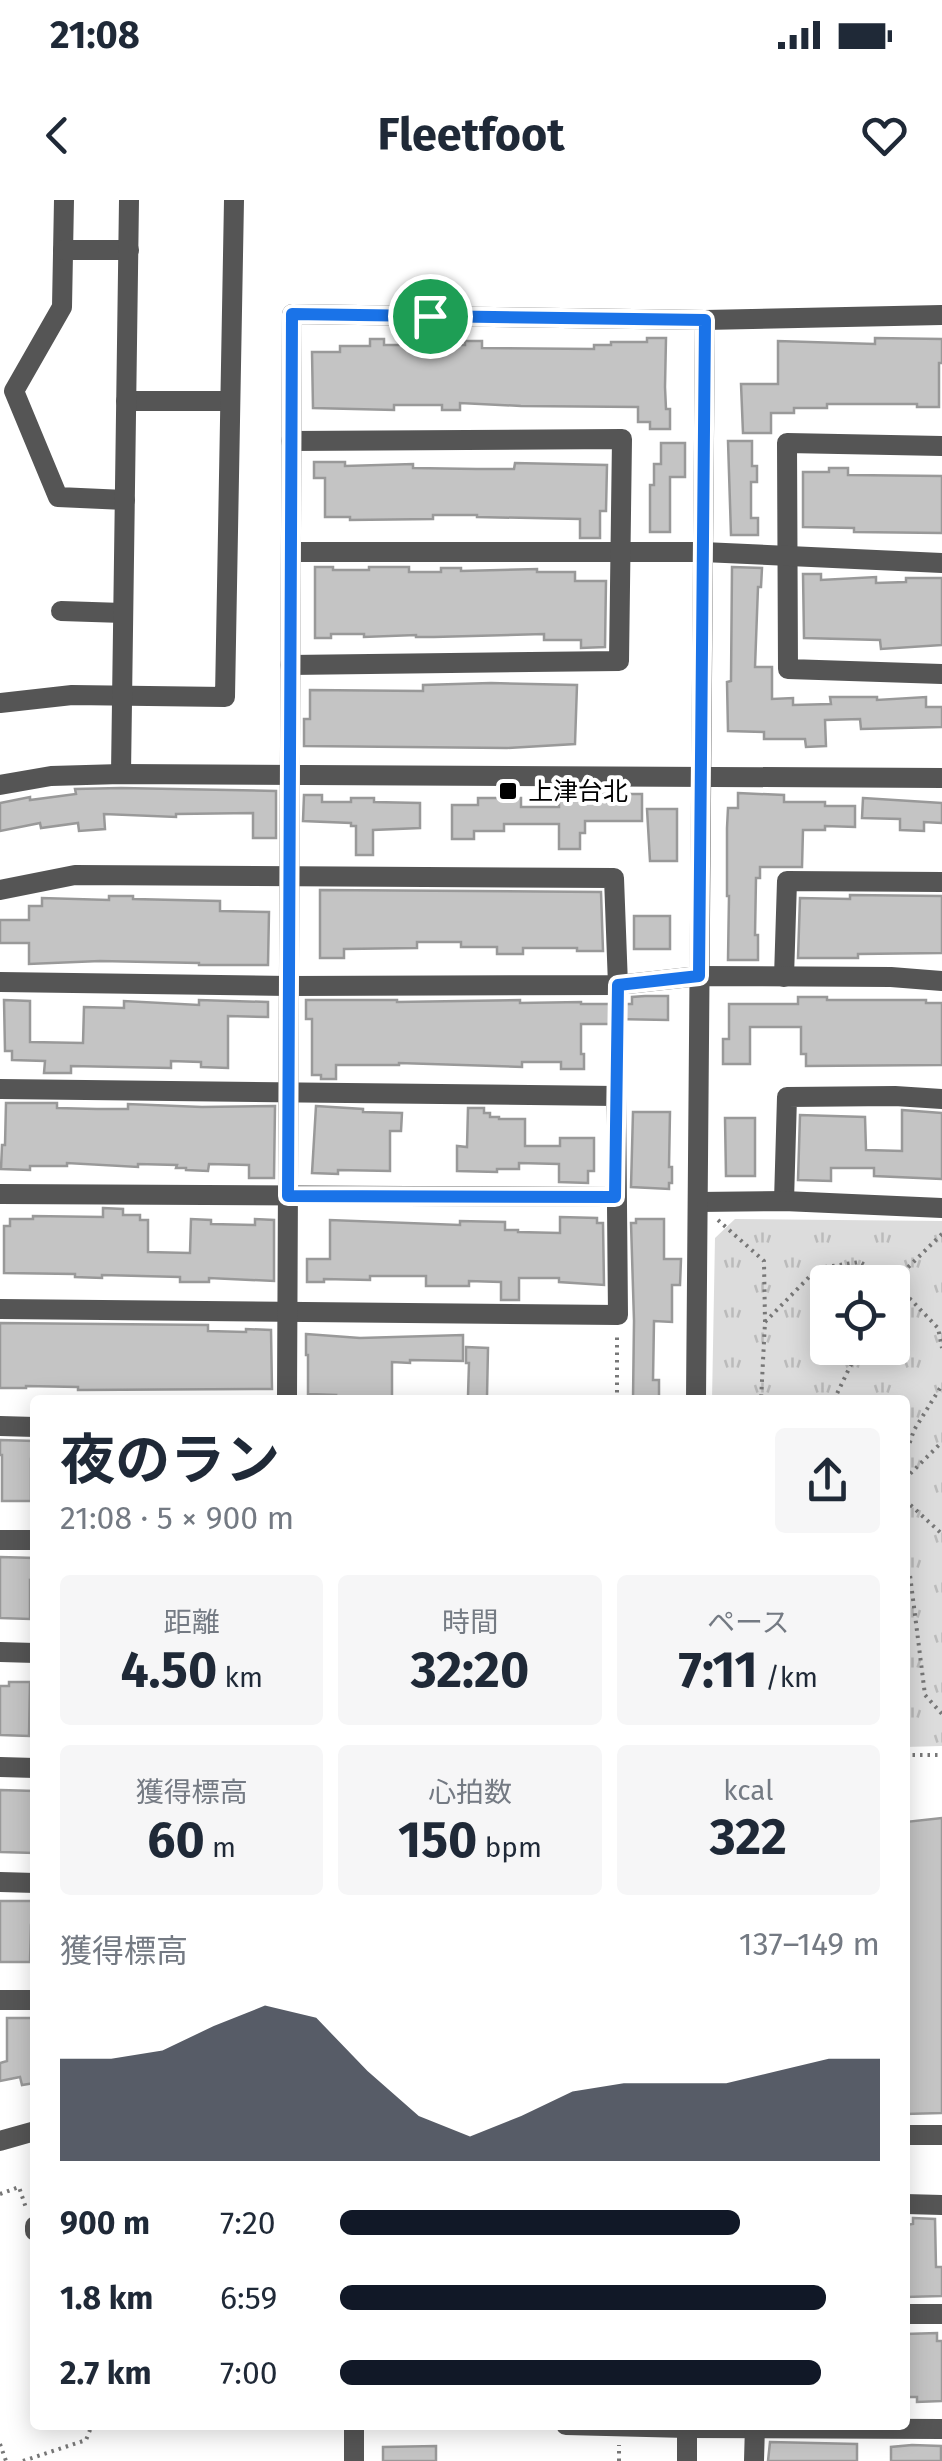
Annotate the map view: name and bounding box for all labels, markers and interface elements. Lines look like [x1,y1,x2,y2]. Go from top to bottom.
text: 21:08 [50,12,140,58]
icon: back [30,108,85,163]
text: Fleetfoot [377,108,565,162]
icon: heart [857,108,912,163]
pin [388,274,473,359]
icon: arrive [403,289,458,344]
place label: 上津台北 [528,777,628,807]
marker: 上津台北 [497,780,519,802]
map controls [810,1265,910,1365]
button: locate [810,1265,910,1365]
text: 夜のラン [60,1428,280,1494]
button: share [775,1428,880,1533]
text: 21:08 · 5 × 900 m [60,1499,294,1537]
text: 距離 [164,1606,220,1639]
text: 時間 [442,1606,498,1639]
text: ペース [707,1606,790,1639]
text: 4.50 [120,1640,217,1700]
text: 32:20 [411,1640,529,1700]
text: 7:11 [679,1640,758,1700]
text: km [217,1661,263,1694]
text: /km [758,1661,818,1694]
text: kcal [723,1774,774,1807]
text: 獲得標高 [136,1776,248,1809]
text: 心拍数 [428,1776,512,1809]
text: 322 [710,1807,787,1867]
text: 60 [147,1810,205,1870]
text: 150 [398,1810,477,1870]
text: m [205,1831,236,1864]
text: bpm [477,1831,542,1864]
text: 137–149 m [739,1925,880,1963]
text: 獲得標高 [60,1932,188,1970]
text: 900 m [60,2204,150,2242]
text: 7:20 [220,2204,276,2242]
text: 1.8 km [60,2279,153,2317]
text: 6:59 [220,2279,277,2317]
text: 2.7 km [60,2354,152,2392]
text: 7:00 [220,2354,278,2392]

